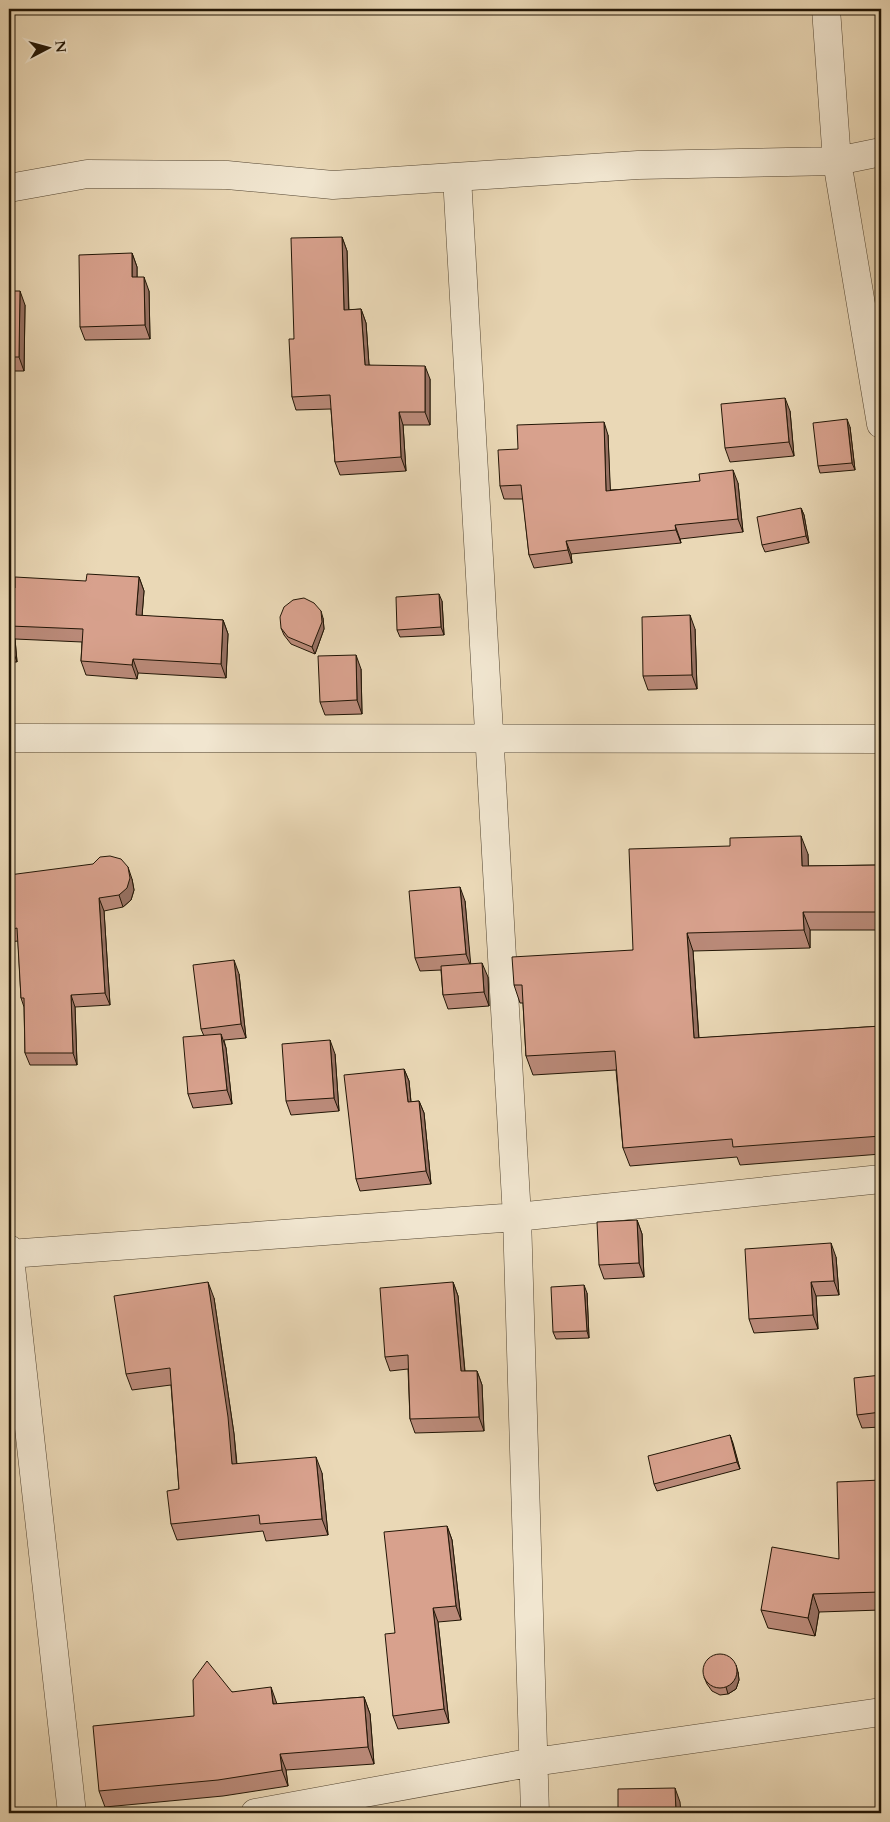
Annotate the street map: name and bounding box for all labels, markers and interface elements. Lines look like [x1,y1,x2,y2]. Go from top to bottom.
north arrow [22,22,72,72]
text: N [50,40,71,54]

